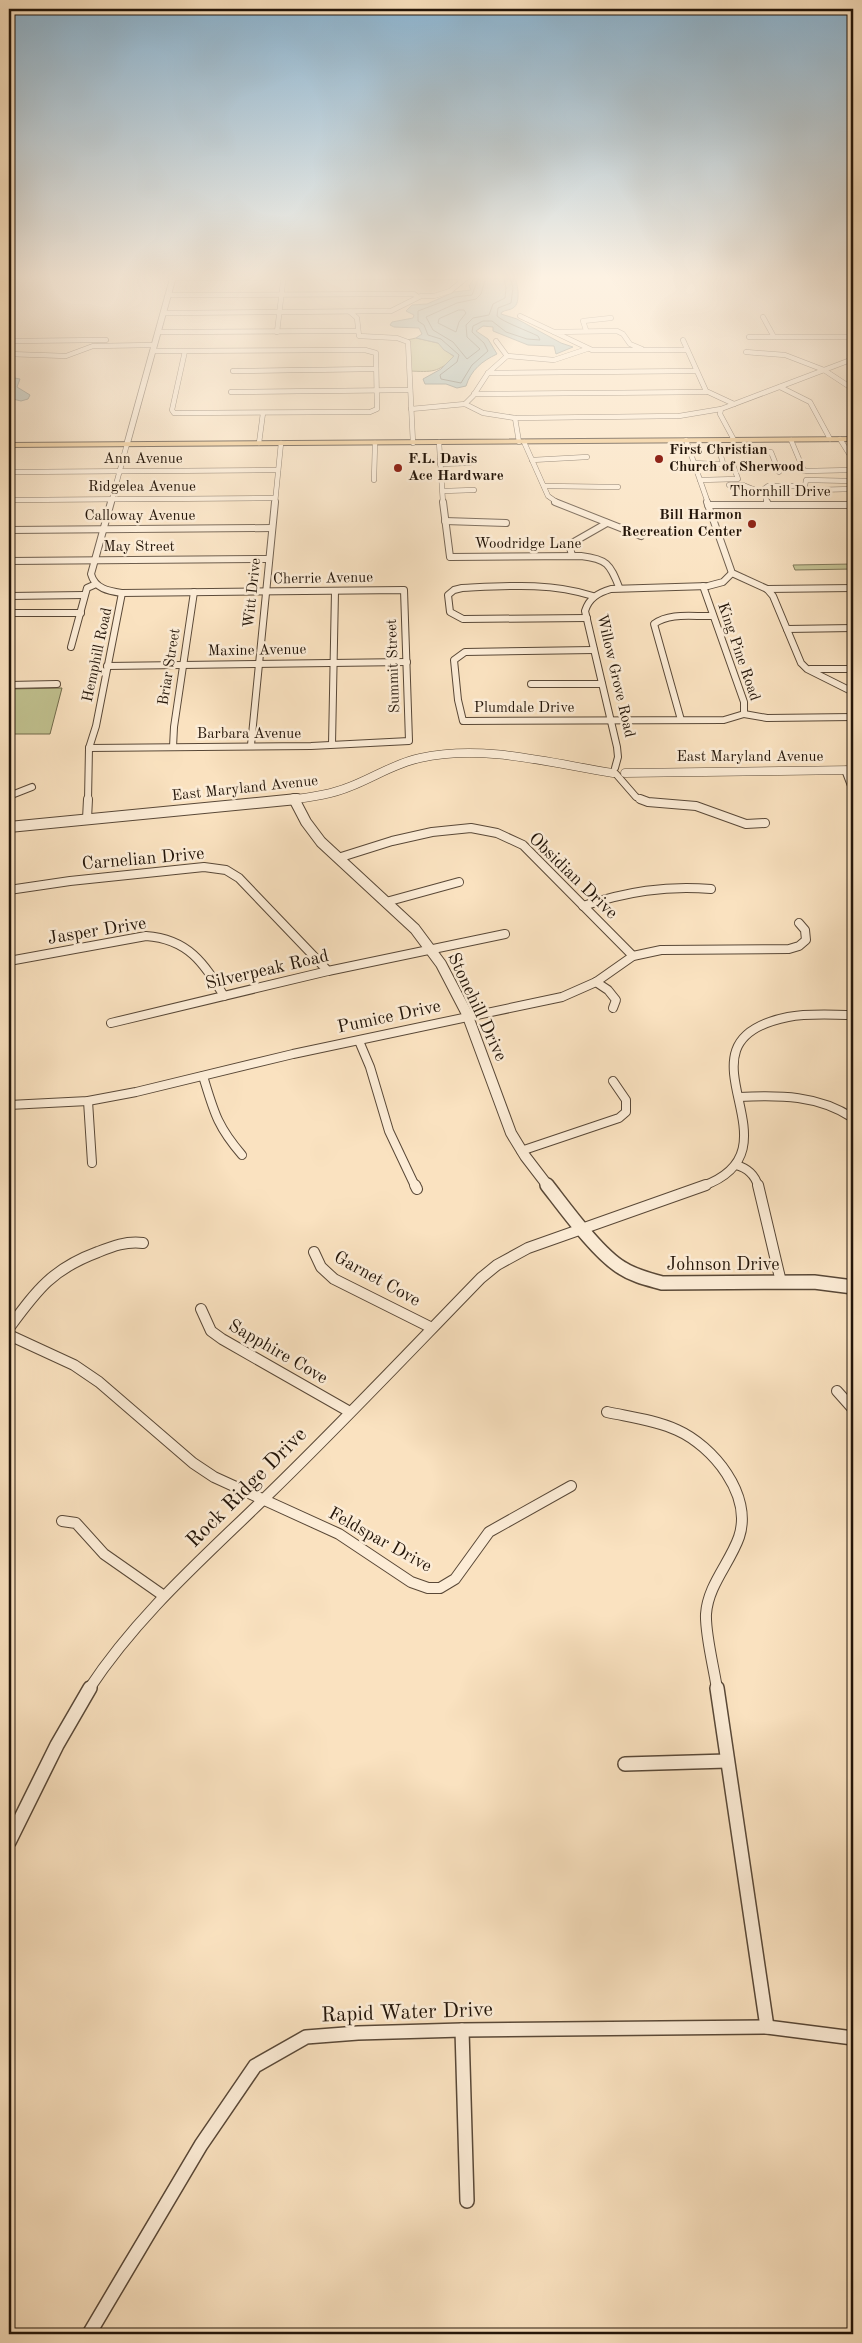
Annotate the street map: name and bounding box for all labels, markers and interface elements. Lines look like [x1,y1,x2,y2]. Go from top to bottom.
place label: First Christian Church of Sherwood [669,443,804,475]
street label: Ann Avenue [103,452,183,467]
place label: F.L. Davis Ace Hardware [408,452,504,484]
marker: First Christian Church of Sherwood [653,453,665,465]
marker: F.L. Davis Ace Hardware [392,462,404,474]
street label: Ridgelea Avenue [88,480,196,495]
street label: Thornhill Drive [729,485,831,500]
place label: Bill Harmon Recreation Center [621,508,742,540]
street label: Calloway Avenue [85,509,196,524]
marker: Bill Harmon Recreation Center [746,518,758,530]
street label: Woodridge Lane [475,537,582,552]
street label: May Street [103,540,175,555]
street label: Witt Drive [242,557,264,629]
street label: Cherrie Avenue [273,571,373,587]
street label: King Pine Road [714,601,762,703]
street label: Hemphill Road [81,606,115,704]
street label: Willow Grove Road [594,613,637,739]
street label: Summit Street [385,619,403,713]
street label: Briar Street [156,627,184,707]
street label: Maxine Avenue [208,643,307,659]
street label: Plumdale Drive [474,701,574,716]
street label: Barbara Avenue [197,727,301,742]
street label: East Maryland Avenue [676,750,824,765]
street label: East Maryland Avenue [171,774,319,804]
street label: Obsidian Drive [525,829,621,923]
street label: Carnelian Drive [81,845,205,873]
street label: Jasper Drive [46,914,148,948]
street label: Silverpeak Road [203,947,331,993]
street label: Stonehill Drive [444,950,510,1064]
street label: Pumice Drive [336,997,442,1037]
street label: Garnet Cove [331,1248,423,1310]
street label: Johnson Drive [667,1256,779,1274]
street label: Sapphire Cove [225,1316,331,1388]
street label: Rock Ridge Drive [183,1424,311,1552]
street label: Feldspar Drive [325,1504,435,1576]
street label: Rapid Water Drive [321,2000,493,2026]

